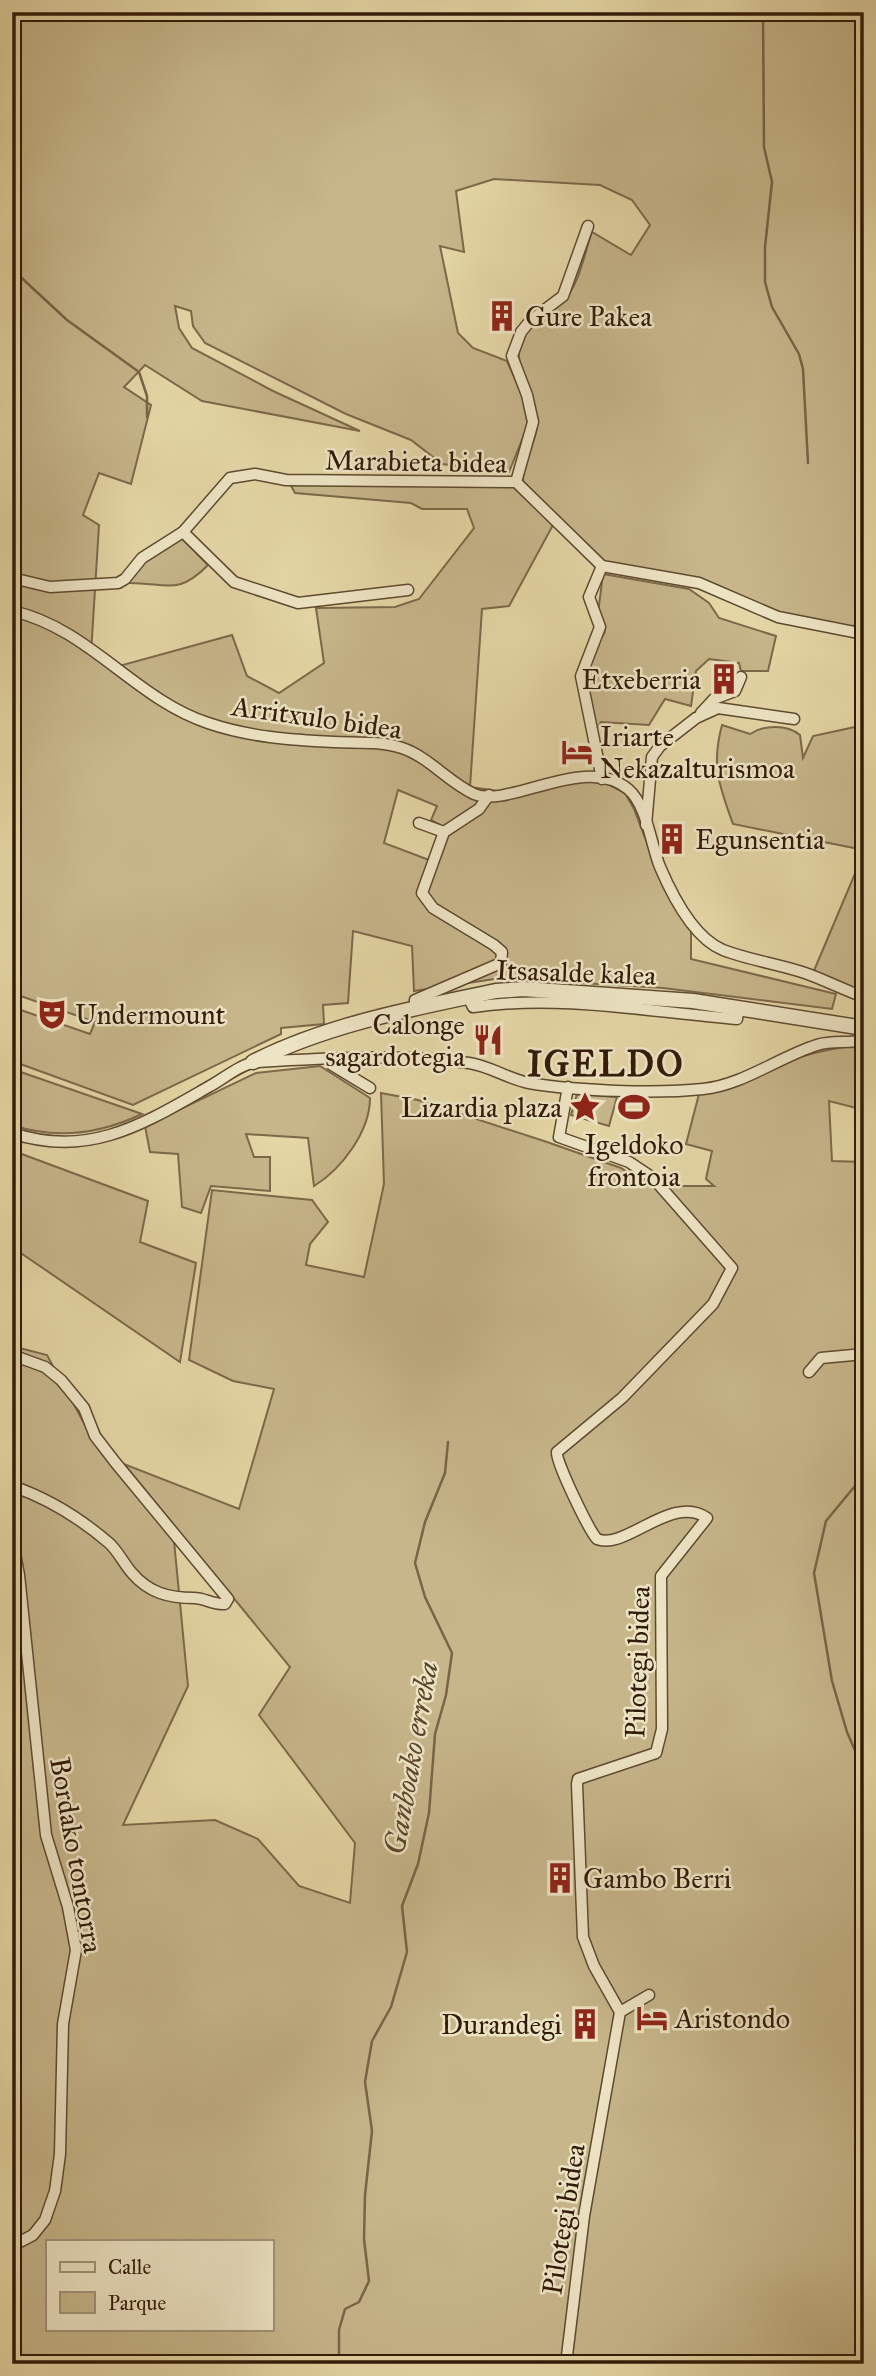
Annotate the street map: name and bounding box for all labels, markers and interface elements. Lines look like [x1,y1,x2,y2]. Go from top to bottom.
building icon: Gure Pakea [485,299,519,333]
place label: Gure Pakea [525,299,652,334]
street label: Marabieta bidea [325,442,508,481]
place label: Etxeberria [581,662,701,697]
building icon: Etxeberria [707,662,741,696]
street label: Arritxulo bidea [229,688,404,747]
place label: Iriarte Nekazalturismoa [600,719,795,786]
hotel icon: Iriarte Nekazalturismoa [560,735,594,769]
building icon: Egunsentia [655,822,689,856]
place label: Egunsentia [695,822,825,857]
street label: Itsasalde kalea [495,952,657,993]
theatre icon: Undermount [35,997,69,1031]
place label: Undermount [75,997,226,1032]
place label: Calonge sagardotegia [325,1007,465,1074]
restaurant icon: Calonge sagardotegia [471,1023,505,1057]
district label: IGELDO [527,1043,685,1086]
place label: Lizardia plaza [401,1090,562,1125]
place icon: Lizardia plaza [568,1090,602,1124]
sports icon: Igeldoko frontoia [617,1090,651,1124]
place label: Igeldoko frontoia [584,1127,684,1194]
street label: Pilotegi bidea [617,1585,658,1739]
water label: Ganboako erreka [376,1659,446,1857]
street label: Bordako tontorra [42,1754,111,1956]
building icon: Gambo Berri [543,1861,577,1895]
place label: Gambo Berri [583,1861,732,1896]
hotel icon: Aristondo [635,2001,669,2035]
place label: Aristondo [674,2001,790,2036]
place label: Durandegi [441,2007,562,2042]
building icon: Durandegi [568,2007,602,2041]
street label: Pilotegi bidea [534,2141,593,2297]
legend [46,2240,273,2330]
text: Calle [108,2254,151,2280]
text: Parque [108,2290,167,2316]

